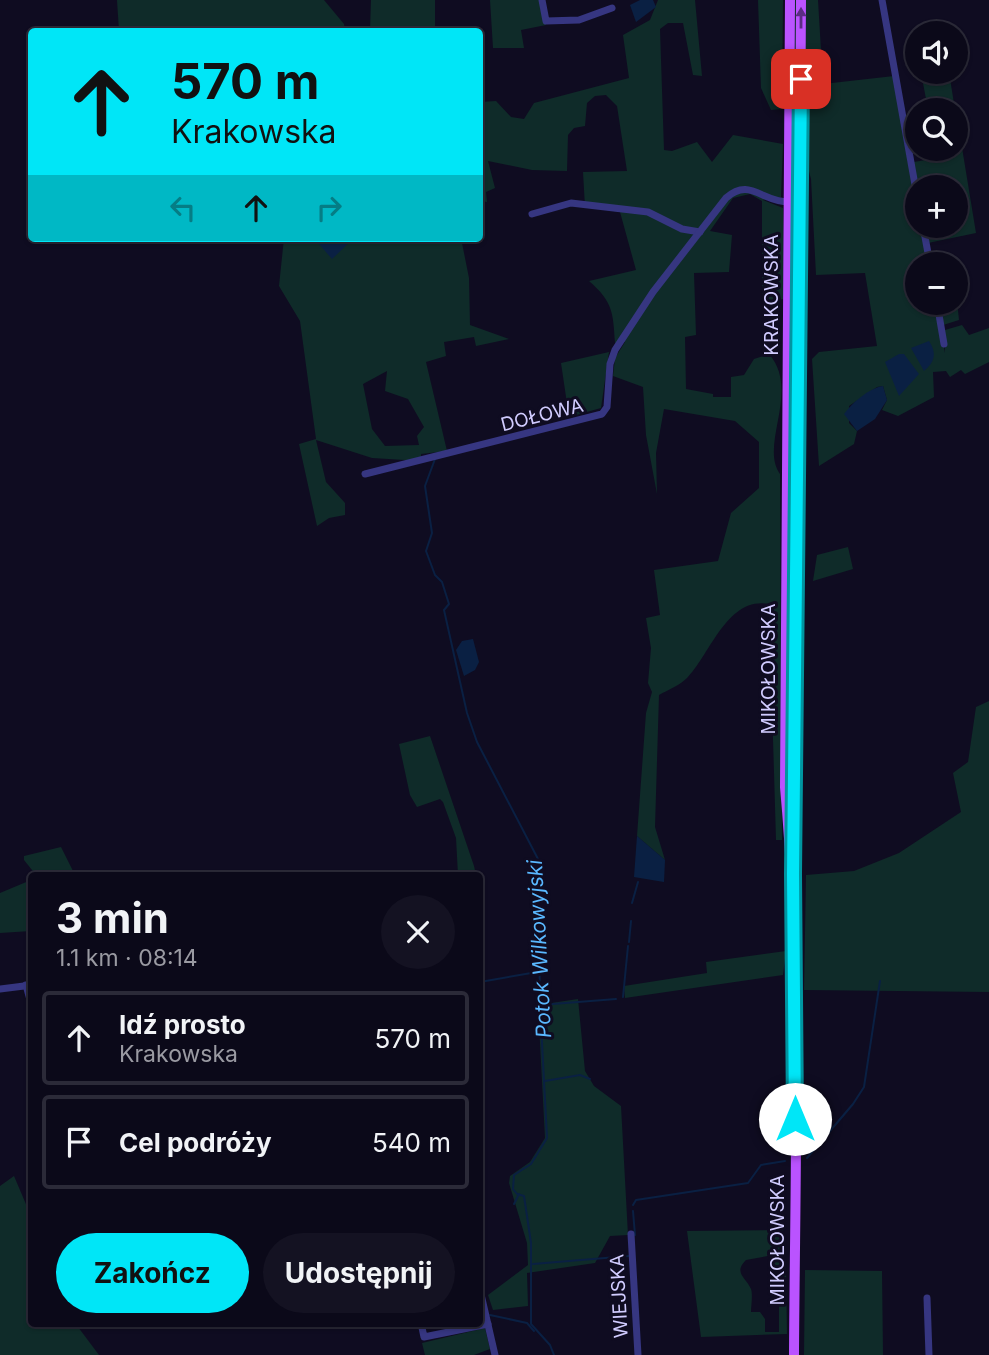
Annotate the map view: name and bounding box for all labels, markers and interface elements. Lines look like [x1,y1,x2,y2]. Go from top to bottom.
one-way arrow [795,7,807,29]
map controls [905,21,968,315]
button: sound [905,21,968,84]
pin [771,49,831,109]
text: 570 m [171,52,319,111]
icon: ahead [56,56,147,147]
icon: arrive [782,60,820,98]
button: search [905,98,968,161]
text: Krakowska [171,112,337,151]
button: + [905,175,968,238]
icon: left [164,189,202,227]
icon: ahead [237,189,275,227]
icon: right [310,189,348,227]
street label: KRAKOWSKA [760,234,783,356]
button: − [905,252,968,315]
street label: DOŁOWA [498,394,586,436]
street label: MIKOŁOWSKA [757,604,780,735]
water label: Potok Wilkowyjski [522,858,556,1039]
text: 3 min [56,892,169,943]
button: close [381,895,455,969]
text: 1.1 km · 08:14 [56,944,198,972]
text: Idź prosto [119,1009,246,1040]
icon: ahead [60,1019,98,1057]
text: 570 m [374,1023,451,1054]
text: Krakowska [119,1040,238,1068]
position arrow [758,1082,832,1156]
icon: arrive [60,1123,98,1161]
text: Cel podróży [119,1127,272,1158]
text: 540 m [372,1127,451,1158]
street label: MIKOŁOWSKA [766,1175,789,1306]
button: Zakończ [56,1233,249,1313]
button: Udostępnij [263,1233,455,1313]
street label: WIEJSKA [605,1253,633,1339]

